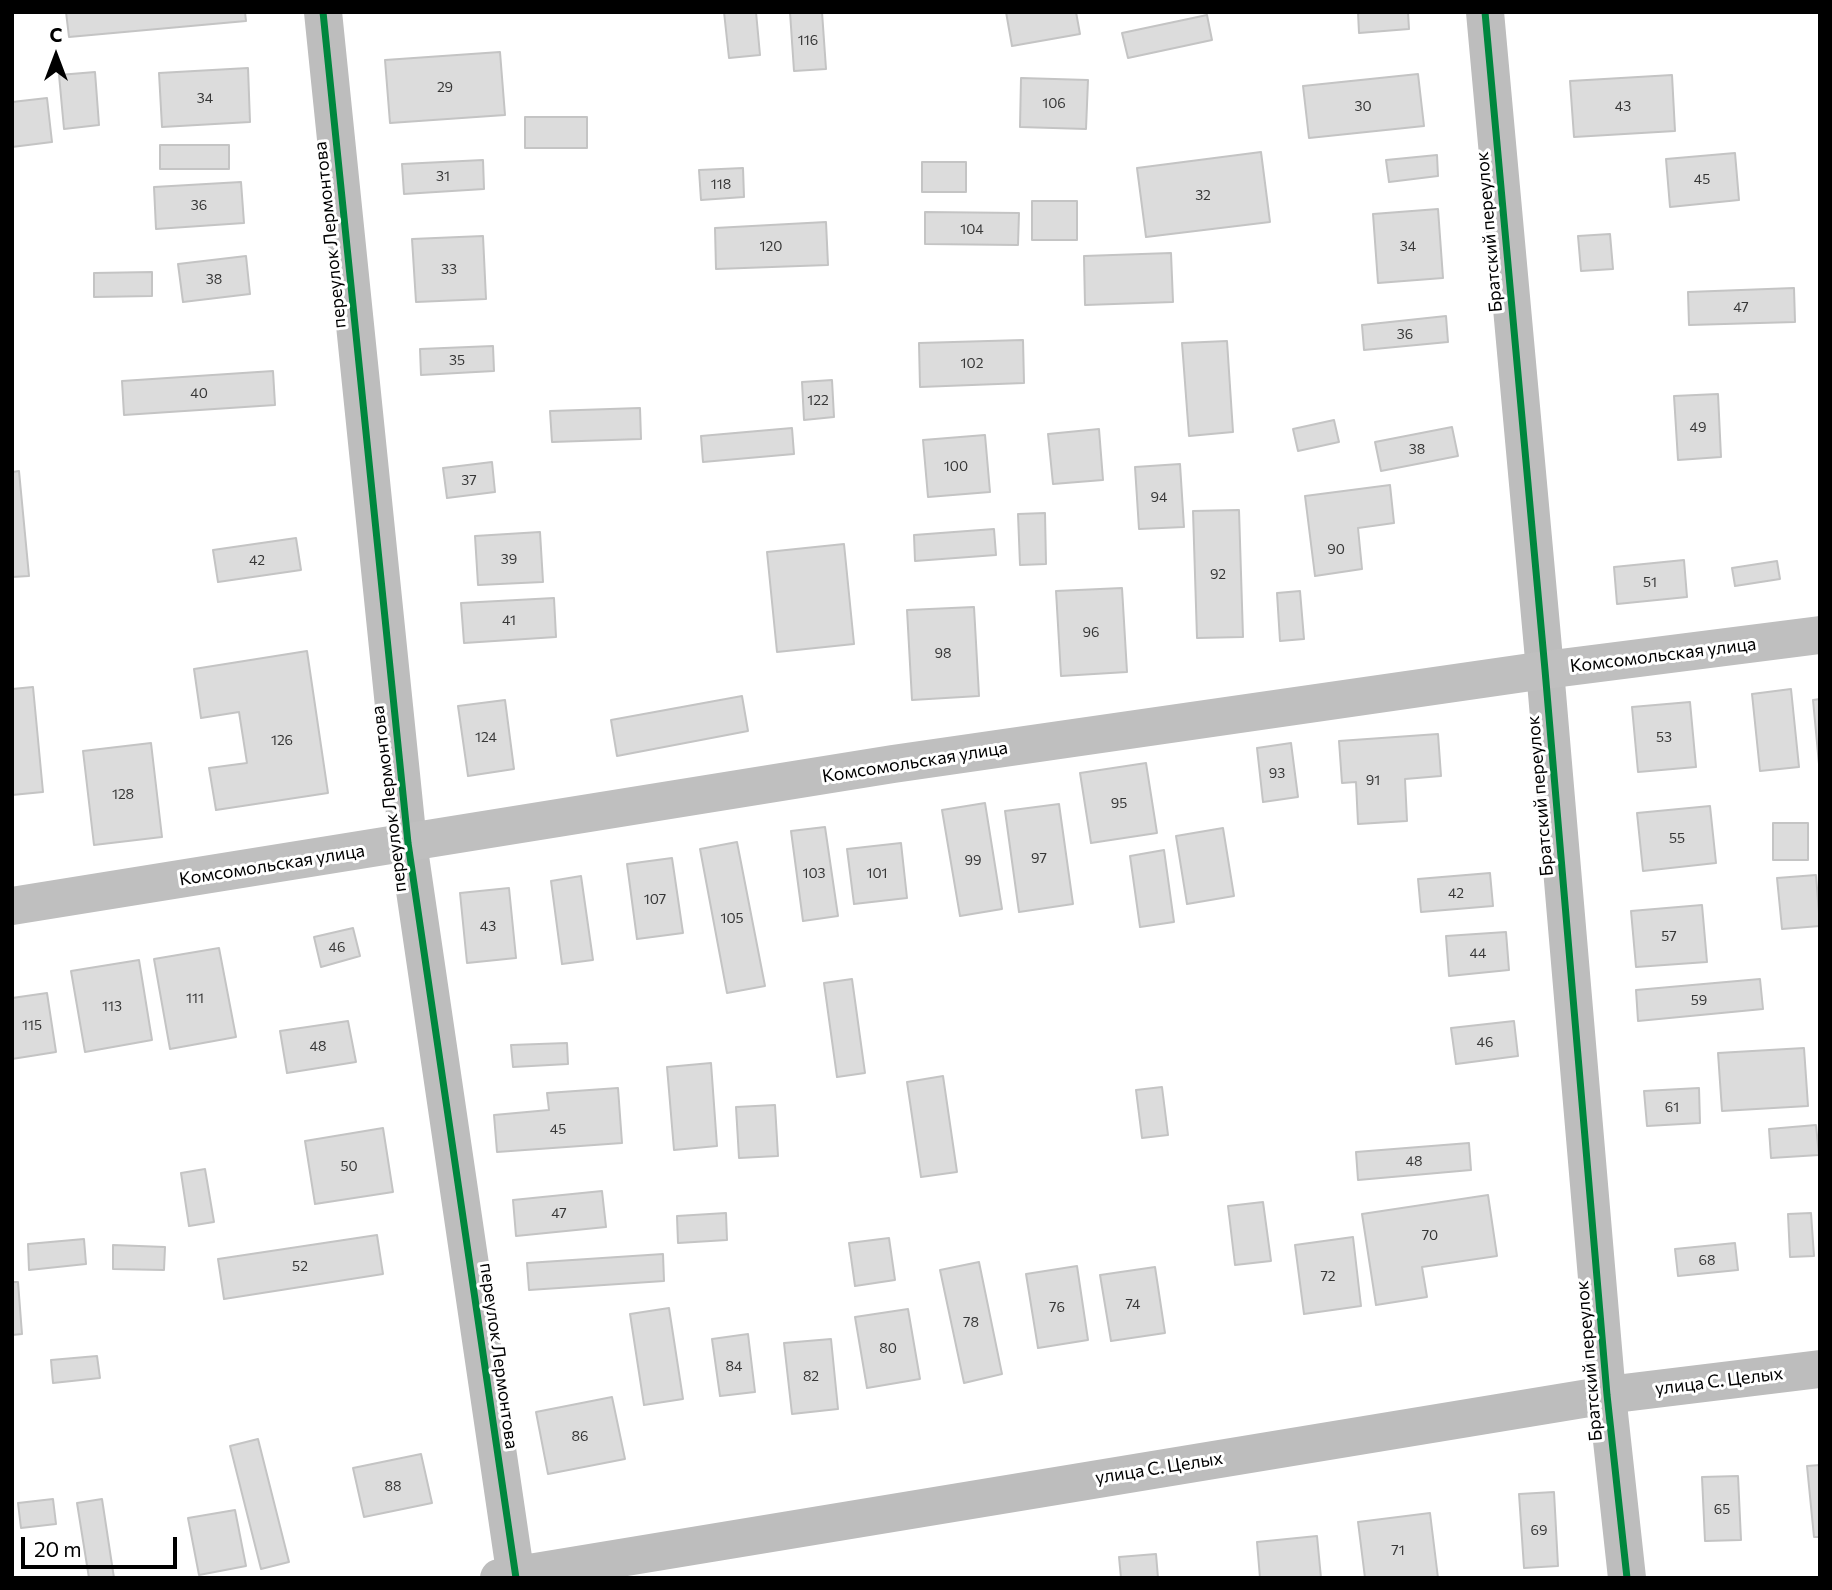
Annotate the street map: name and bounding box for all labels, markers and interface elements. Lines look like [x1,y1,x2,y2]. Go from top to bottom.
north arrow [21,21,91,91]
text: С [50,23,63,46]
house number: 116 [798,32,818,48]
house number: 29 [437,79,453,95]
house number: 34 [197,90,213,106]
house number: 106 [1042,95,1066,111]
house number: 30 [1354,98,1372,114]
house number: 43 [1615,98,1631,114]
street label: переулок Лермонтова [309,141,351,329]
street label: Братский переулок [1471,151,1507,313]
house number: 31 [436,168,450,184]
house number: 45 [1694,171,1710,187]
house number: 118 [711,176,731,192]
house number: 32 [1195,187,1211,203]
house number: 36 [191,197,207,213]
house number: 104 [960,221,984,237]
house number: 120 [760,238,782,254]
house number: 34 [1400,238,1416,254]
house number: 33 [441,261,457,277]
house number: 38 [206,271,222,287]
house number: 47 [1733,299,1749,315]
house number: 36 [1397,326,1413,342]
house number: 35 [449,352,465,368]
house number: 102 [961,355,983,371]
house number: 40 [190,385,208,401]
house number: 122 [807,392,829,408]
house number: 49 [1690,419,1706,435]
house number: 38 [1409,441,1425,457]
house number: 100 [944,458,968,474]
house number: 37 [461,472,477,488]
house number: 94 [1151,489,1167,505]
house number: 90 [1327,541,1345,557]
house number: 39 [501,551,517,567]
house number: 42 [249,552,265,568]
house number: 92 [1210,566,1226,582]
house number: 51 [1643,574,1657,590]
house number: 41 [502,612,516,628]
house number: 96 [1083,624,1099,640]
street label: Комсомольская улица [1569,633,1757,677]
house number: 98 [935,645,951,661]
street label: переулок Лермонтова [367,704,411,894]
street label: Братский переулок [1522,715,1558,877]
house number: 124 [475,729,497,745]
house number: 53 [1656,729,1672,745]
house number: 126 [271,732,293,748]
street label: Комсомольская улица [821,737,1009,787]
house number: 93 [1269,765,1285,781]
house number: 91 [1366,772,1380,788]
house number: 128 [112,786,134,802]
house number: 95 [1111,795,1127,811]
house number: 55 [1669,830,1685,846]
street label: Комсомольская улица [178,840,366,890]
house number: 97 [1031,850,1047,866]
house number: 99 [965,852,981,868]
house number: 103 [802,865,826,881]
house number: 101 [866,865,888,881]
house number: 42 [1448,885,1464,901]
house number: 107 [644,891,666,907]
house number: 105 [720,910,744,926]
house number: 43 [480,918,496,934]
house number: 57 [1661,928,1677,944]
house number: 46 [329,939,345,955]
house number: 44 [1470,945,1486,961]
house number: 111 [186,990,204,1006]
house number: 59 [1691,992,1707,1008]
house number: 113 [102,998,122,1014]
house number: 115 [22,1017,42,1033]
house number: 46 [1477,1034,1493,1050]
house number: 48 [310,1038,326,1054]
house number: 61 [1665,1099,1679,1115]
house number: 45 [550,1121,566,1137]
house number: 48 [1406,1153,1422,1169]
house number: 50 [340,1158,358,1174]
house number: 47 [551,1205,567,1221]
house number: 70 [1422,1227,1438,1243]
house number: 68 [1699,1252,1715,1268]
house number: 52 [292,1258,308,1274]
street label: переулок Лермонтова [475,1262,523,1450]
house number: 72 [1320,1268,1336,1284]
street label: Братский переулок [1571,1280,1607,1442]
house number: 74 [1126,1296,1140,1312]
house number: 76 [1049,1299,1065,1315]
house number: 78 [963,1314,979,1330]
house number: 80 [879,1340,897,1356]
house number: 84 [726,1358,742,1374]
street label: улица С. Целых [1654,1362,1784,1400]
house number: 82 [803,1368,819,1384]
house number: 86 [572,1428,588,1444]
street label: улица С. Целых [1094,1447,1224,1489]
house number: 88 [385,1478,401,1494]
house number: 65 [1714,1501,1730,1517]
house number: 69 [1531,1522,1547,1538]
scale bar [24,1524,180,1568]
text: 20 m [34,1536,82,1561]
house number: 71 [1391,1542,1405,1558]

